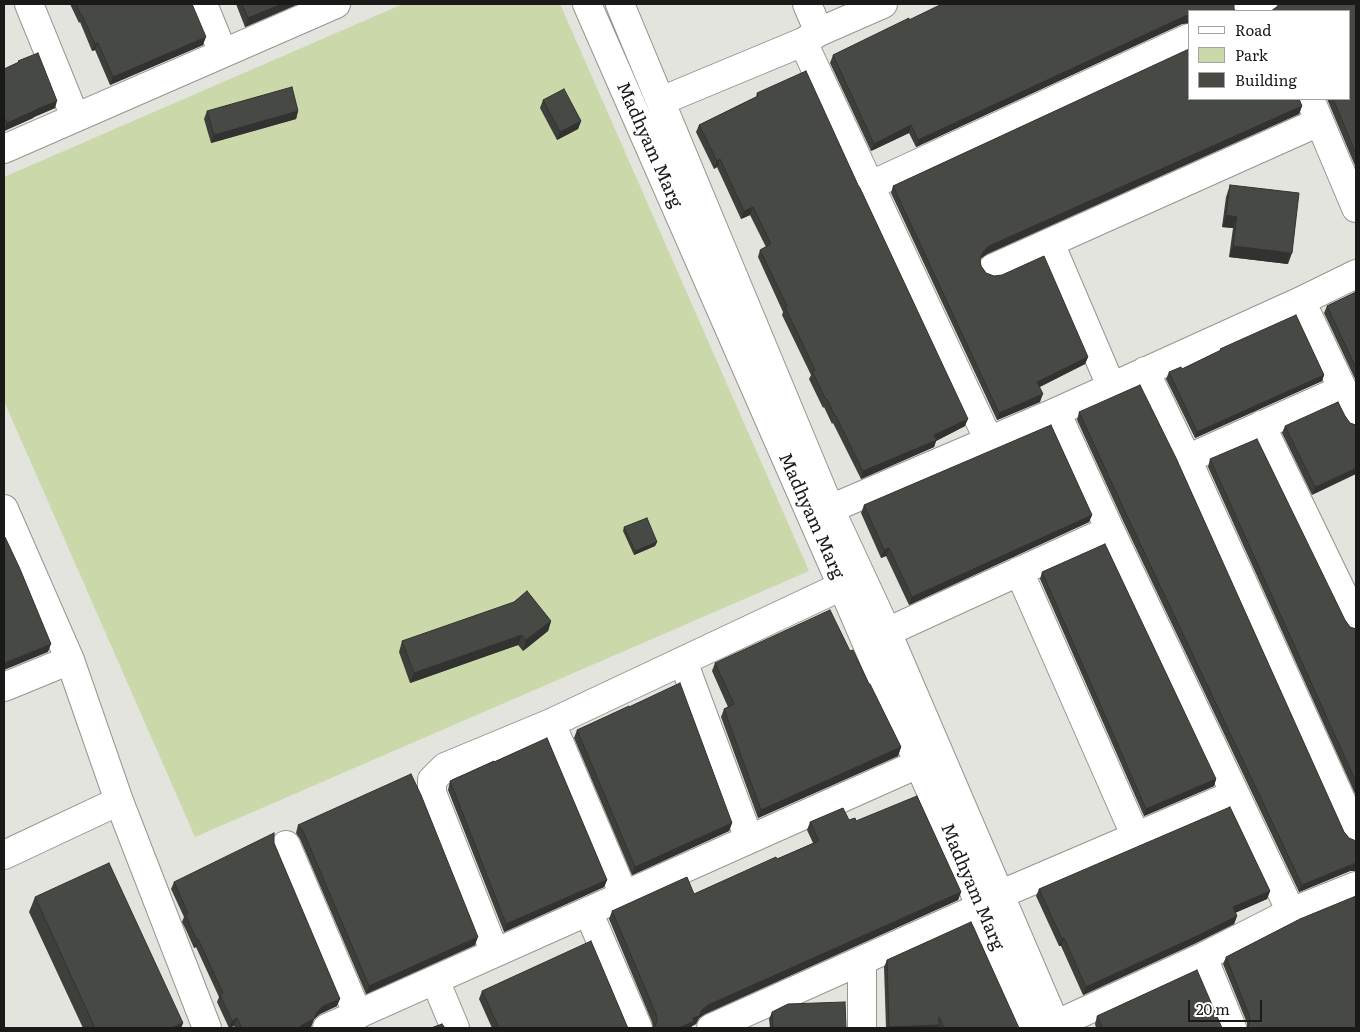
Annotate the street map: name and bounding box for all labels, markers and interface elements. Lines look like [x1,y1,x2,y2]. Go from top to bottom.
legend [1188,10,1350,100]
text: Road [1235,18,1271,41]
text: Park [1235,43,1268,66]
text: Building [1235,68,1297,91]
street label: Madhyam Marg [612,79,686,211]
street label: Madhyam Marg [774,450,848,582]
street label: Madhyam Marg [936,820,1008,954]
scale bar [1190,990,1264,1022]
text: 20 m [1196,997,1230,1020]

